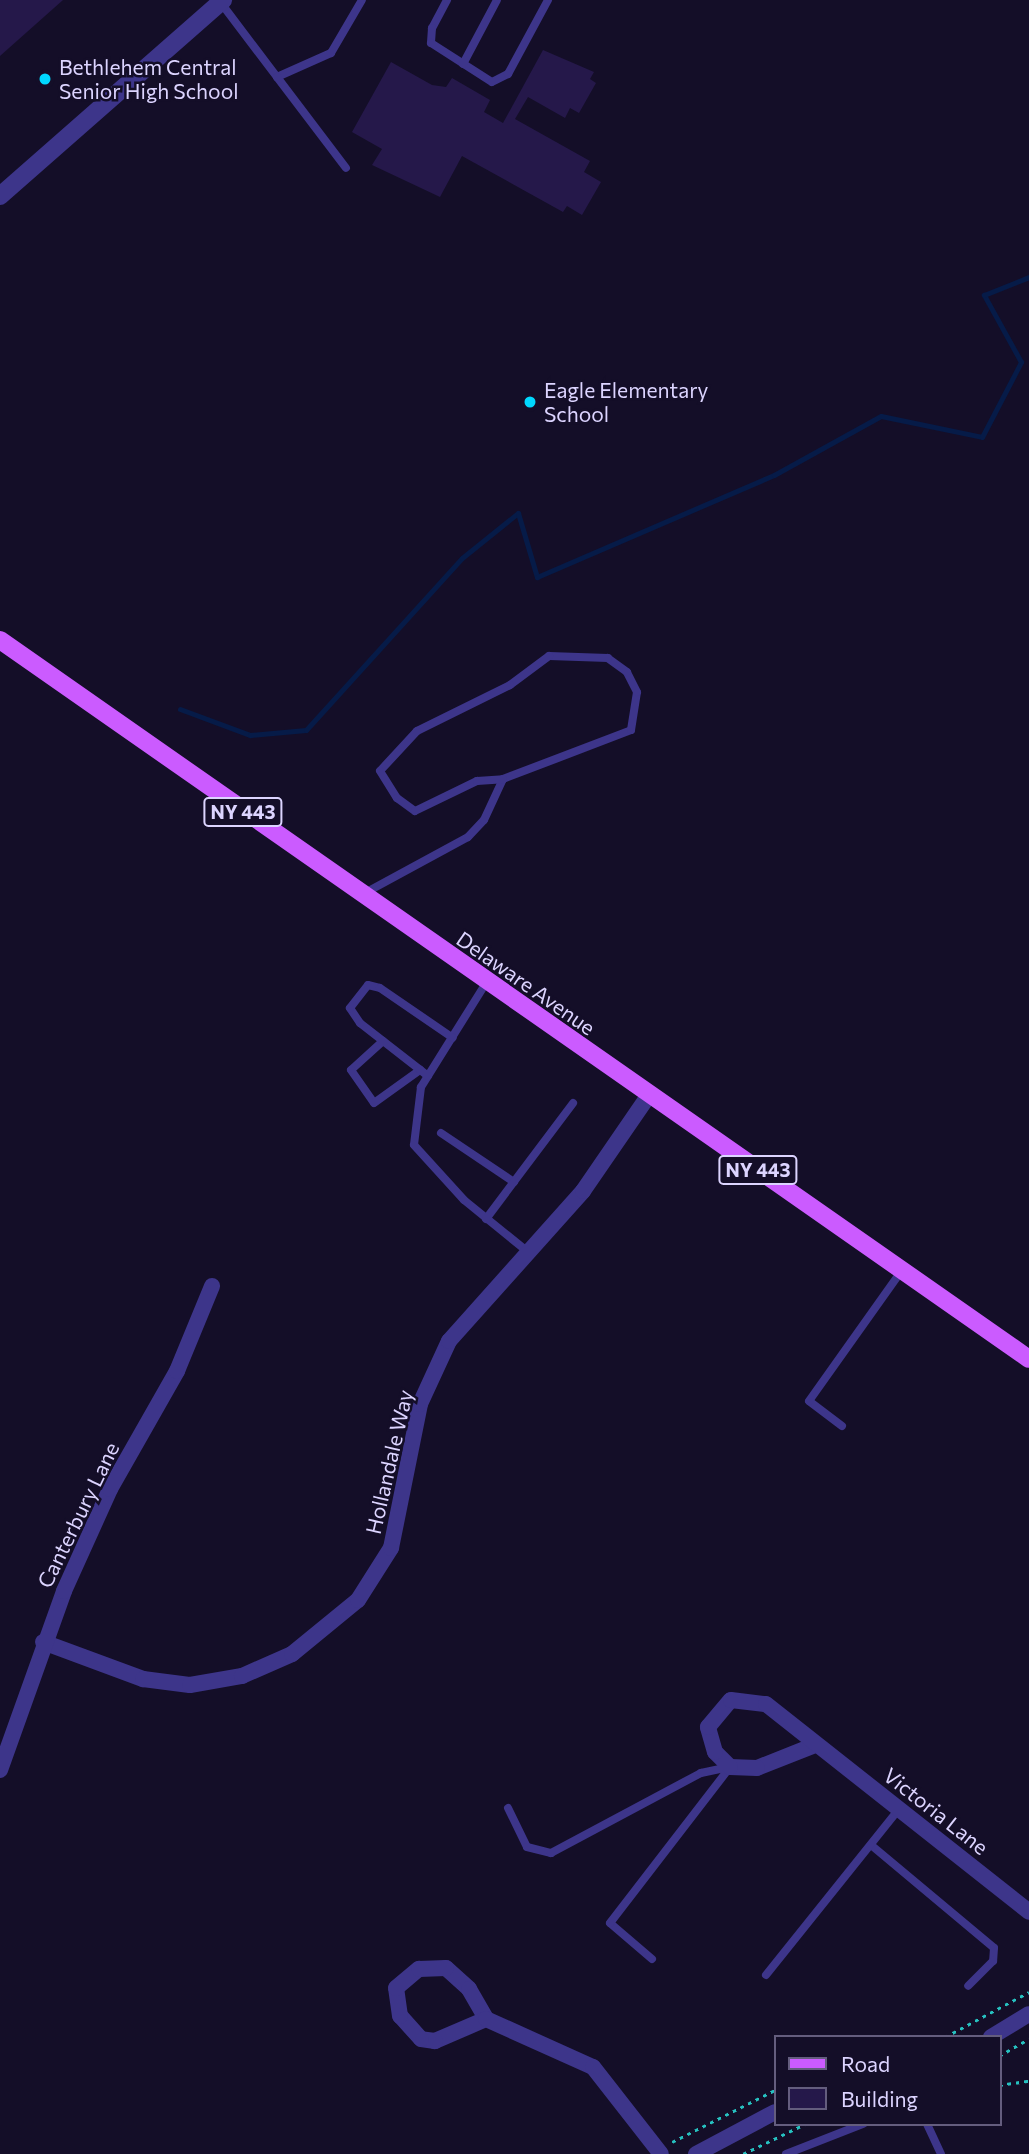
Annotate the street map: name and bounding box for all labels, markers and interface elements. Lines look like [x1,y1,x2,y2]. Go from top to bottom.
place label: Bethlehem Central Senior High School [59,54,239,104]
marker: Bethlehem Central Senior High School [37,71,53,87]
place label: Eagle Elementary School [544,377,708,427]
marker: Eagle Elementary School [522,394,538,410]
road number: NY 443 [203,796,283,828]
street label: Delaware Avenue [452,926,600,1040]
road number: NY 443 [718,1154,798,1186]
street label: Hollandale Way [360,1387,418,1537]
street label: Canterbury Lane [32,1438,124,1592]
street label: Victoria Lane [879,1762,993,1860]
legend [774,2035,1001,2126]
text: Road [841,2051,890,2076]
text: Building [841,2086,918,2111]

